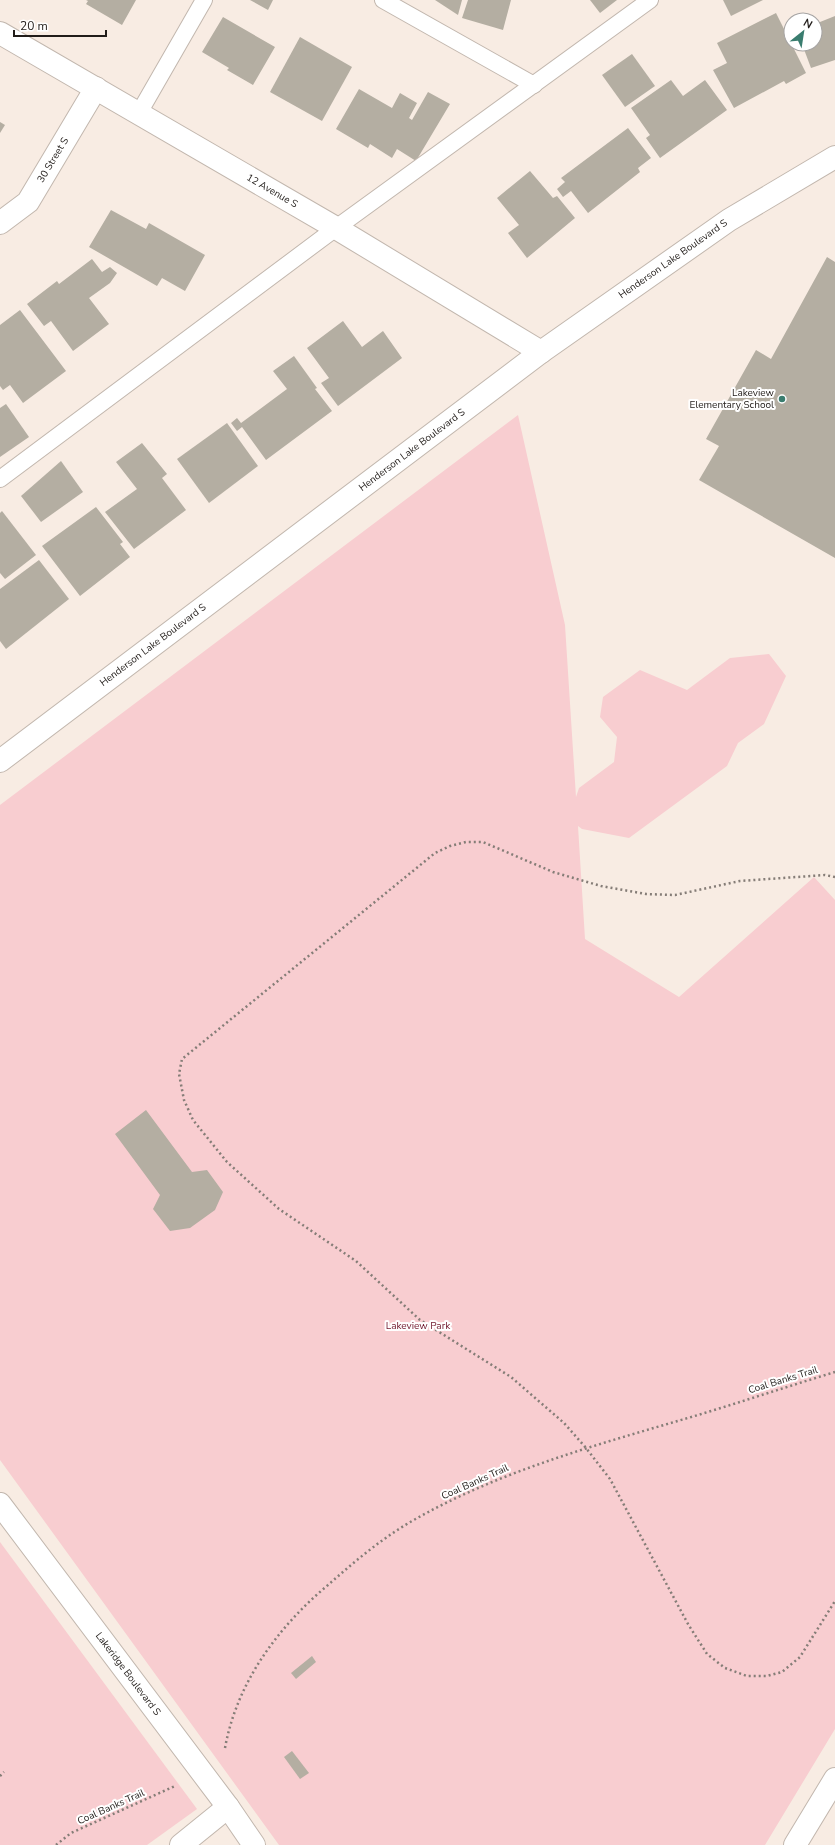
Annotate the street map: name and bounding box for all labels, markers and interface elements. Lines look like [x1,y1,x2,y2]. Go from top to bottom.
scale bar [14,12,106,38]
north arrow [783,12,823,52]
text: N [800,15,815,32]
text: 20 m [20,18,48,34]
street label: 30 Street S [34,135,72,185]
street label: 12 Avenue S [244,171,300,211]
street label: Henderson Lake Boulevard S [616,216,730,302]
place label: Lakeview Elementary School [689,386,775,412]
marker: Lakeview Elementary School [777,394,787,404]
street label: Henderson Lake Boulevard S [356,405,468,495]
street label: Henderson Lake Boulevard S [97,600,209,690]
park label: Lakeview Park [386,1319,451,1333]
street label: Coal Banks Trail [746,1363,820,1397]
street label: Coal Banks Trail [439,1461,511,1503]
street label: Lakeridge Boulevard S [92,1629,164,1719]
street label: Coal Banks Trail [75,1786,147,1828]

